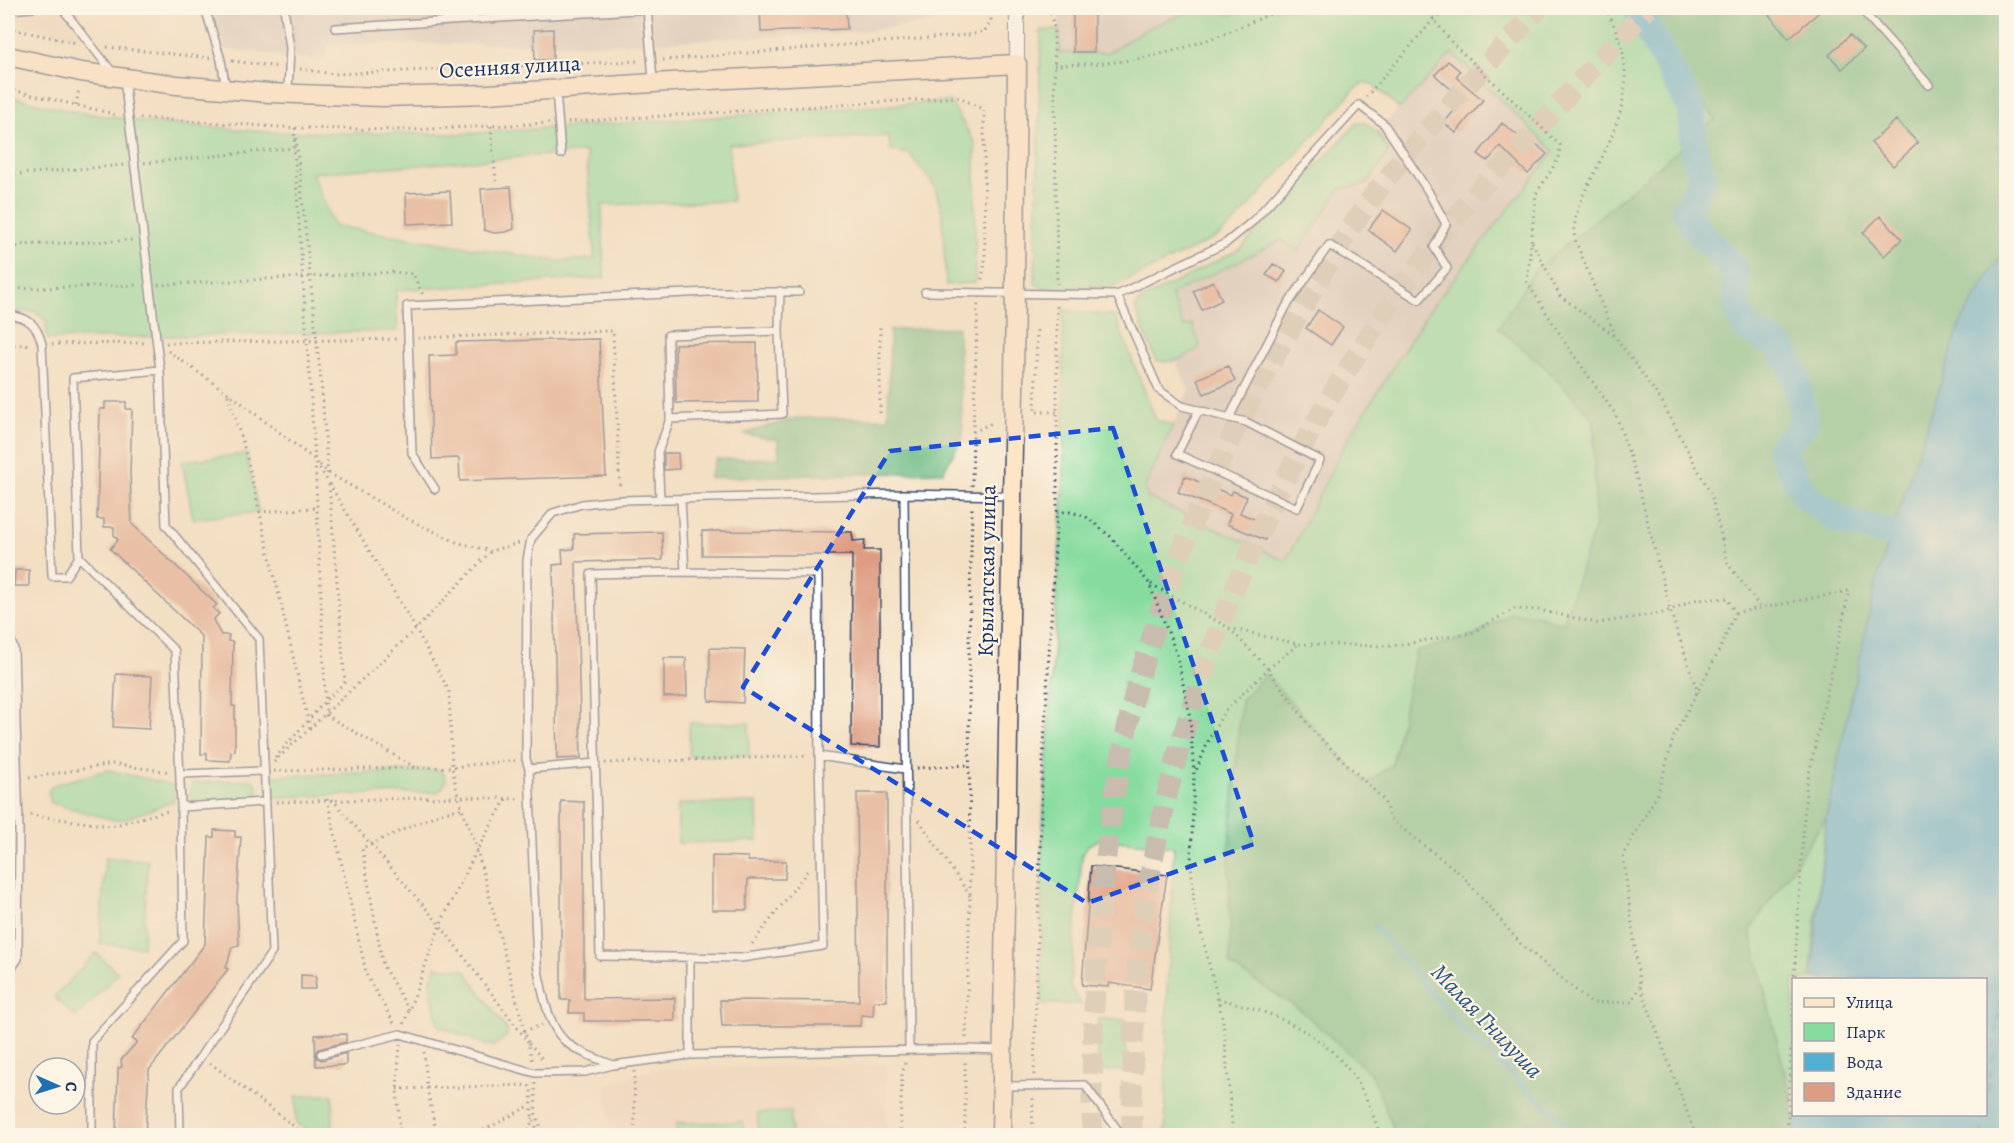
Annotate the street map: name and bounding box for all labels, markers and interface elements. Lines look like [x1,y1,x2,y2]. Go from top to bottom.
street label: Осенняя улица [438,48,582,86]
street label: Крылатская улица [970,484,1004,657]
water label: Малая Гнилуша [1424,956,1550,1086]
legend [1792,978,1987,1116]
text: Улица [1846,990,1894,1014]
text: Парк [1846,1020,1886,1044]
text: Вода [1846,1050,1884,1074]
north arrow [27,1056,87,1116]
text: Здание [1846,1080,1902,1104]
text: С [60,1081,82,1092]

